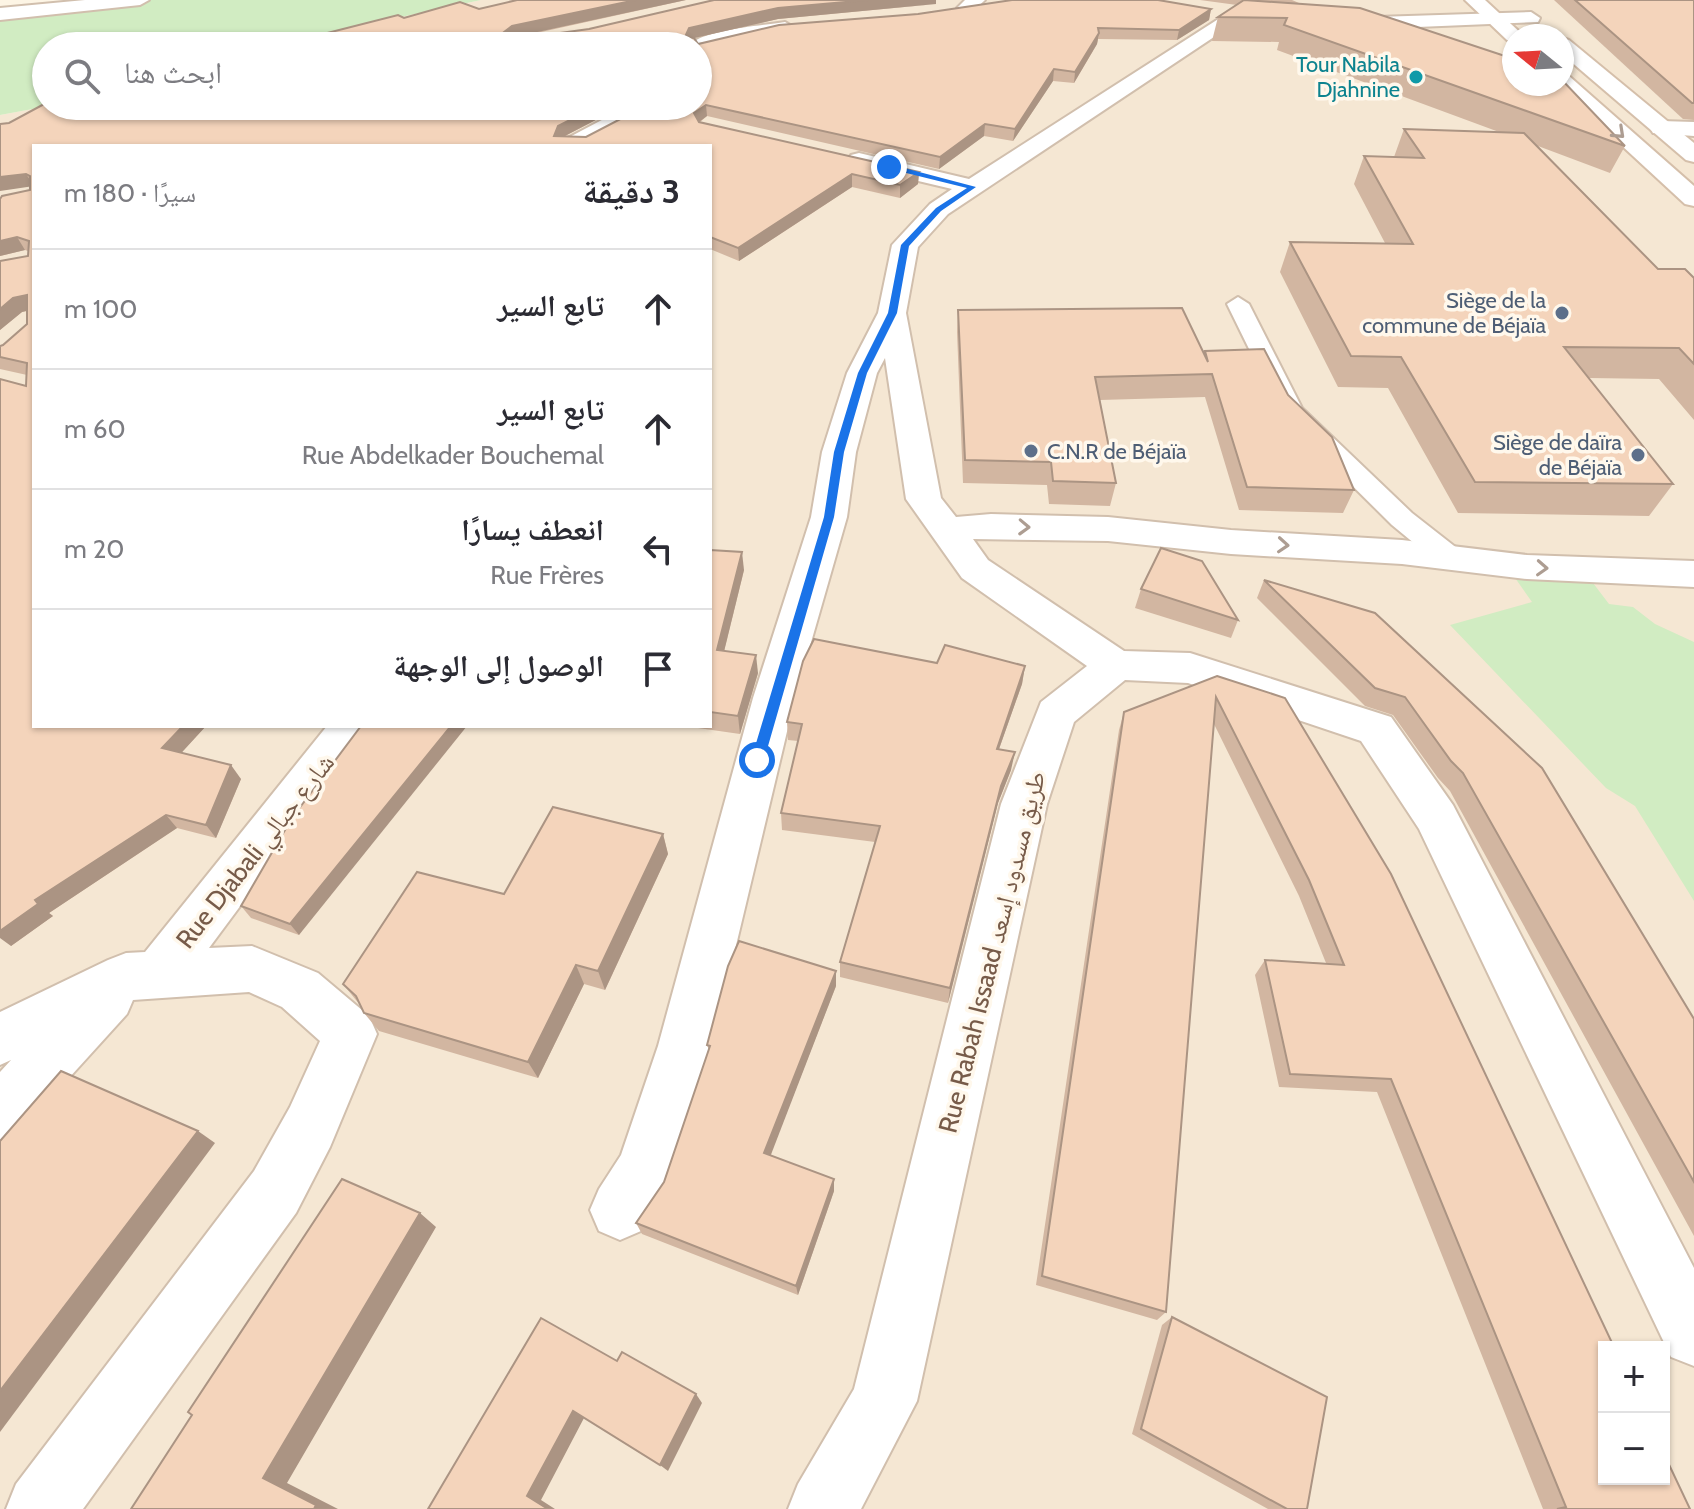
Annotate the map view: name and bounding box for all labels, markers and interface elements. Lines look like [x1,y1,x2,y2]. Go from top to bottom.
north arrow [1502,24,1574,96]
search box [32,32,712,120]
place label: Tour Nabila Djahnine [1296,51,1400,103]
icon: search [60,54,104,98]
text: ابحث هنا [124,54,222,91]
marker: Tour Nabila Djahnine [1407,68,1425,86]
one-way arrow [1610,123,1625,137]
route end [871,149,907,185]
text: 3 دقيقة [583,170,680,212]
text: سيرًا · 180 m [64,177,196,209]
text: تابع السير [497,287,604,324]
icon: ahead [636,287,680,331]
place label: Siège de la commune de Béjaïa [1362,287,1546,339]
text: 100 m [64,293,137,325]
marker: Siège de la commune de Béjaïa [1553,304,1571,322]
text: تابع السير [497,391,604,428]
icon: ahead [636,407,680,451]
text: 60 m [64,413,126,445]
place label: Siège de daïra de Béjaïa [1493,429,1622,481]
place label: C.N.R de Béjaïa [1047,438,1187,465]
text: Rue Abdelkader Bouchemal [302,439,604,471]
marker: C.N.R de Béjaïa [1022,442,1040,460]
marker: Siège de daïra de Béjaïa [1629,446,1647,464]
text: انعطف يسارًا [461,511,604,548]
one-way arrow [1018,519,1031,536]
icon: left [636,527,680,571]
text: 20 m [64,533,124,565]
one-way arrow [1277,536,1290,553]
text: Rue Frères [490,559,604,591]
one-way arrow [1536,559,1549,576]
text: الوصول إلى الوجهة [393,647,604,684]
icon: arrive [636,647,680,691]
route start [739,742,775,778]
street label: Rue Djabali شارع جبالي [169,747,345,958]
street label: Rue Rabah Issaad طريق مسدود إسعد [931,768,1054,1137]
map controls [1598,1341,1670,1485]
button: + [1598,1341,1670,1413]
button: − [1598,1413,1670,1485]

